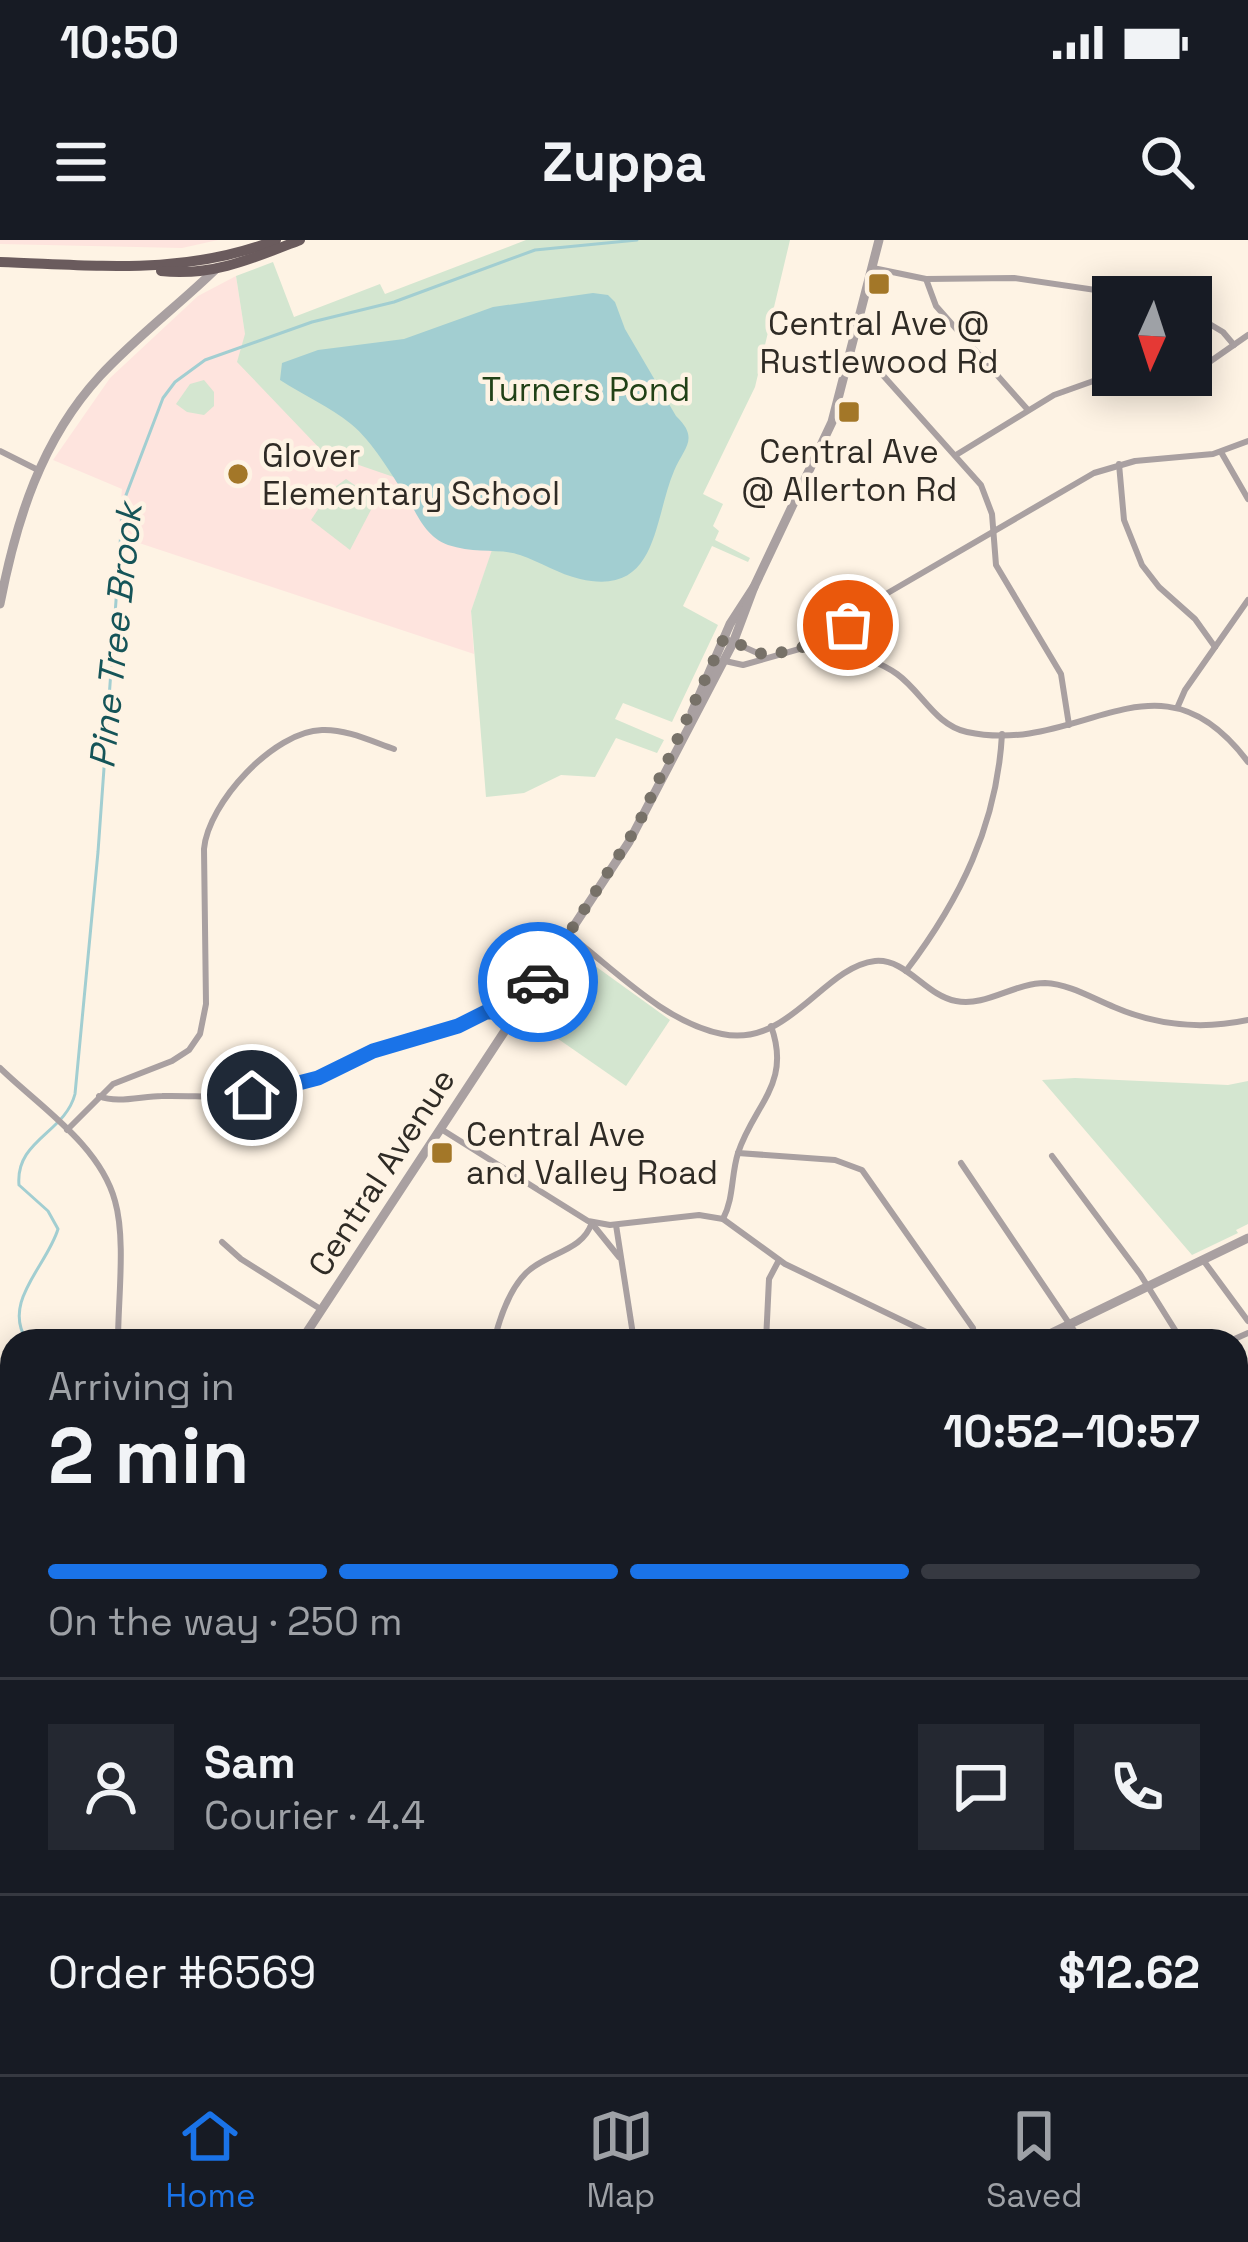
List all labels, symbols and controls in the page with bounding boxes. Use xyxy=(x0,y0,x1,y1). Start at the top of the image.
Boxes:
text: 10:50 xyxy=(60,14,179,71)
text: Zuppa xyxy=(542,128,706,197)
icon: menu xyxy=(48,129,114,195)
icon: search xyxy=(1134,129,1200,195)
marker: Central Ave @ Rustlewood Rd xyxy=(866,271,892,297)
north arrow xyxy=(1092,276,1212,396)
map controls xyxy=(1092,276,1212,396)
place label: Central Ave @ Rustlewood Rd xyxy=(759,303,999,383)
park label: Turners Pond xyxy=(482,369,690,411)
marker: Central Ave @ Allerton Rd xyxy=(836,399,862,425)
place label: Central Ave @ Allerton Rd xyxy=(741,431,957,511)
place label: Glover Elementary School xyxy=(262,435,560,515)
marker: Glover Elementary School xyxy=(225,461,251,487)
water label: Pine Tree Brook xyxy=(79,498,153,771)
pin xyxy=(797,574,899,676)
icon: bag xyxy=(815,592,881,658)
courier xyxy=(478,922,598,1042)
icon: car xyxy=(505,949,571,1015)
pin xyxy=(201,1044,303,1146)
street label: Central Avenue xyxy=(299,1061,465,1284)
icon: home xyxy=(219,1062,285,1128)
place label: Central Ave and Valley Road xyxy=(466,1114,718,1194)
marker: Central Ave and Valley Road xyxy=(429,1140,455,1166)
text: Arriving in xyxy=(48,1362,235,1411)
text: 10:52–10:57 xyxy=(943,1403,1200,1460)
text: 2 min xyxy=(48,1406,250,1506)
text: On the way · 250 m xyxy=(48,1597,402,1646)
button: person xyxy=(48,1724,174,1850)
button: chat xyxy=(918,1724,1044,1850)
button: phone xyxy=(1074,1724,1200,1850)
text: Sam xyxy=(204,1734,296,1791)
text: Courier · 4.4 xyxy=(204,1791,425,1840)
text: Order #6569 xyxy=(48,1944,316,2001)
text: $12.62 xyxy=(1058,1944,1200,2001)
tab: Home xyxy=(166,2103,255,2217)
tab: Map xyxy=(586,2103,655,2217)
tab: Saved xyxy=(986,2103,1082,2217)

